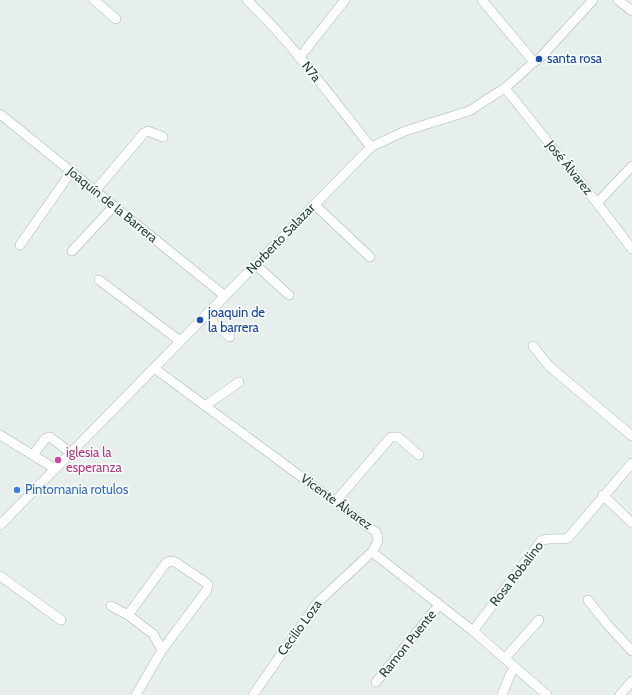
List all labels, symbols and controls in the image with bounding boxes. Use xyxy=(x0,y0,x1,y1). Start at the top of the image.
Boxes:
place label: santa rosa xyxy=(547,51,602,67)
marker: santa rosa xyxy=(534,54,544,64)
street label: N7a xyxy=(298,59,324,85)
street label: José Álvarez xyxy=(542,138,596,198)
street label: Joaquín de la Barrera xyxy=(64,164,160,246)
street label: Norberto Salazar xyxy=(243,200,319,278)
place label: joaquin de la barrera xyxy=(208,305,265,336)
marker: joaquin de la barrera xyxy=(195,315,205,325)
place label: iglesia la esperanza xyxy=(66,445,122,476)
marker: iglesia la esperanza xyxy=(53,455,63,465)
street label: Vicente Álvarez xyxy=(297,471,375,533)
place label: Pintomania rotulos xyxy=(25,482,128,498)
marker: Pintomania rotulos xyxy=(12,485,22,495)
street label: Rosa Robalino xyxy=(487,539,547,609)
street label: Cecilio Loza xyxy=(275,597,325,659)
street label: Ramon Puente xyxy=(376,607,440,681)

